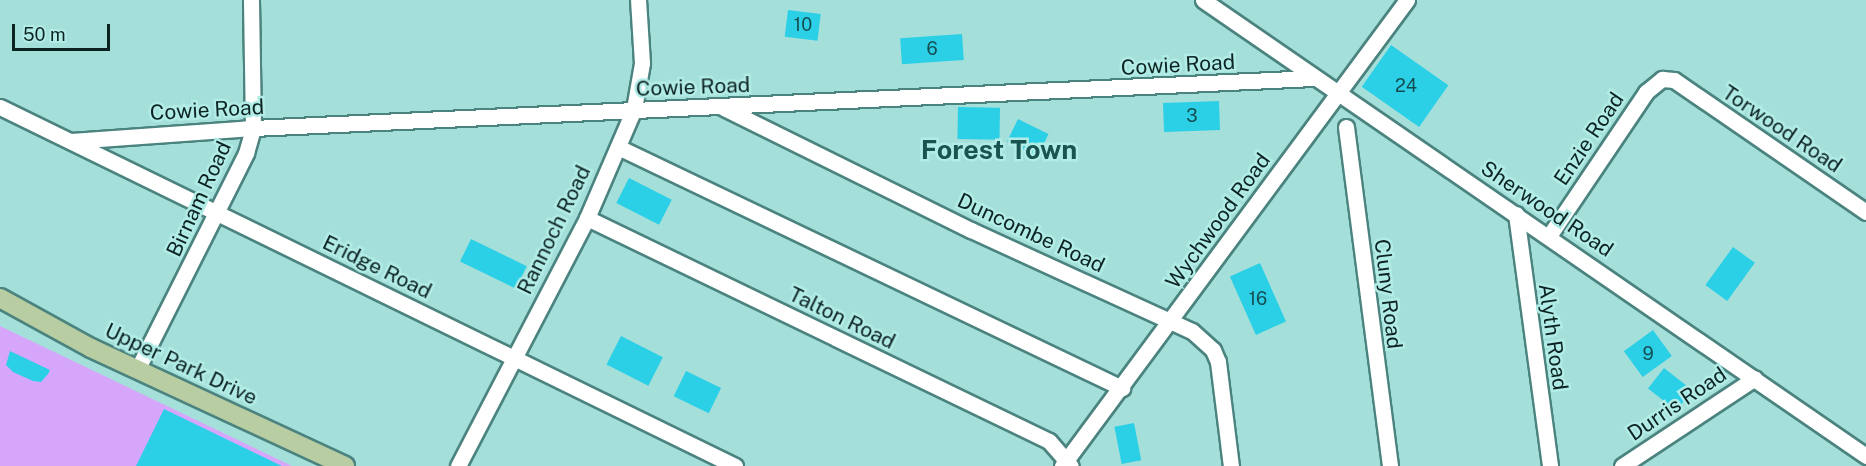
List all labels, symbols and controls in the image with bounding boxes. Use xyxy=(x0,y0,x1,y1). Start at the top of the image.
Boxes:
scale bar xyxy=(15,12,112,50)
house number: 10 xyxy=(794,14,812,36)
text: 50 m xyxy=(23,24,66,45)
house number: 6 xyxy=(926,38,938,60)
street label: Cowie Road xyxy=(1120,49,1236,81)
street label: Cowie Road xyxy=(635,72,751,102)
house number: 24 xyxy=(1395,75,1417,97)
street label: Torwood Road xyxy=(1717,80,1847,178)
street label: Enzie Road xyxy=(1549,88,1629,190)
street label: Cowie Road xyxy=(149,94,265,126)
house number: 3 xyxy=(1186,105,1198,127)
district label: Forest Town xyxy=(921,134,1077,166)
street label: Birnam Road xyxy=(161,137,237,261)
street label: Wychwood Road xyxy=(1160,148,1276,294)
street label: Sherwood Road xyxy=(1476,156,1618,262)
street label: Rannoch Road xyxy=(512,162,596,298)
street label: Duncombe Road xyxy=(953,188,1109,278)
street label: Eridge Road xyxy=(318,230,436,304)
street label: Cluny Road xyxy=(1369,238,1407,350)
street label: Talton Road xyxy=(785,281,899,355)
street label: Alyth Road xyxy=(1533,282,1573,392)
house number: 16 xyxy=(1249,288,1267,310)
street label: Upper Park Drive xyxy=(101,318,261,410)
house number: 9 xyxy=(1642,343,1654,365)
street label: Durris Road xyxy=(1623,362,1731,446)

